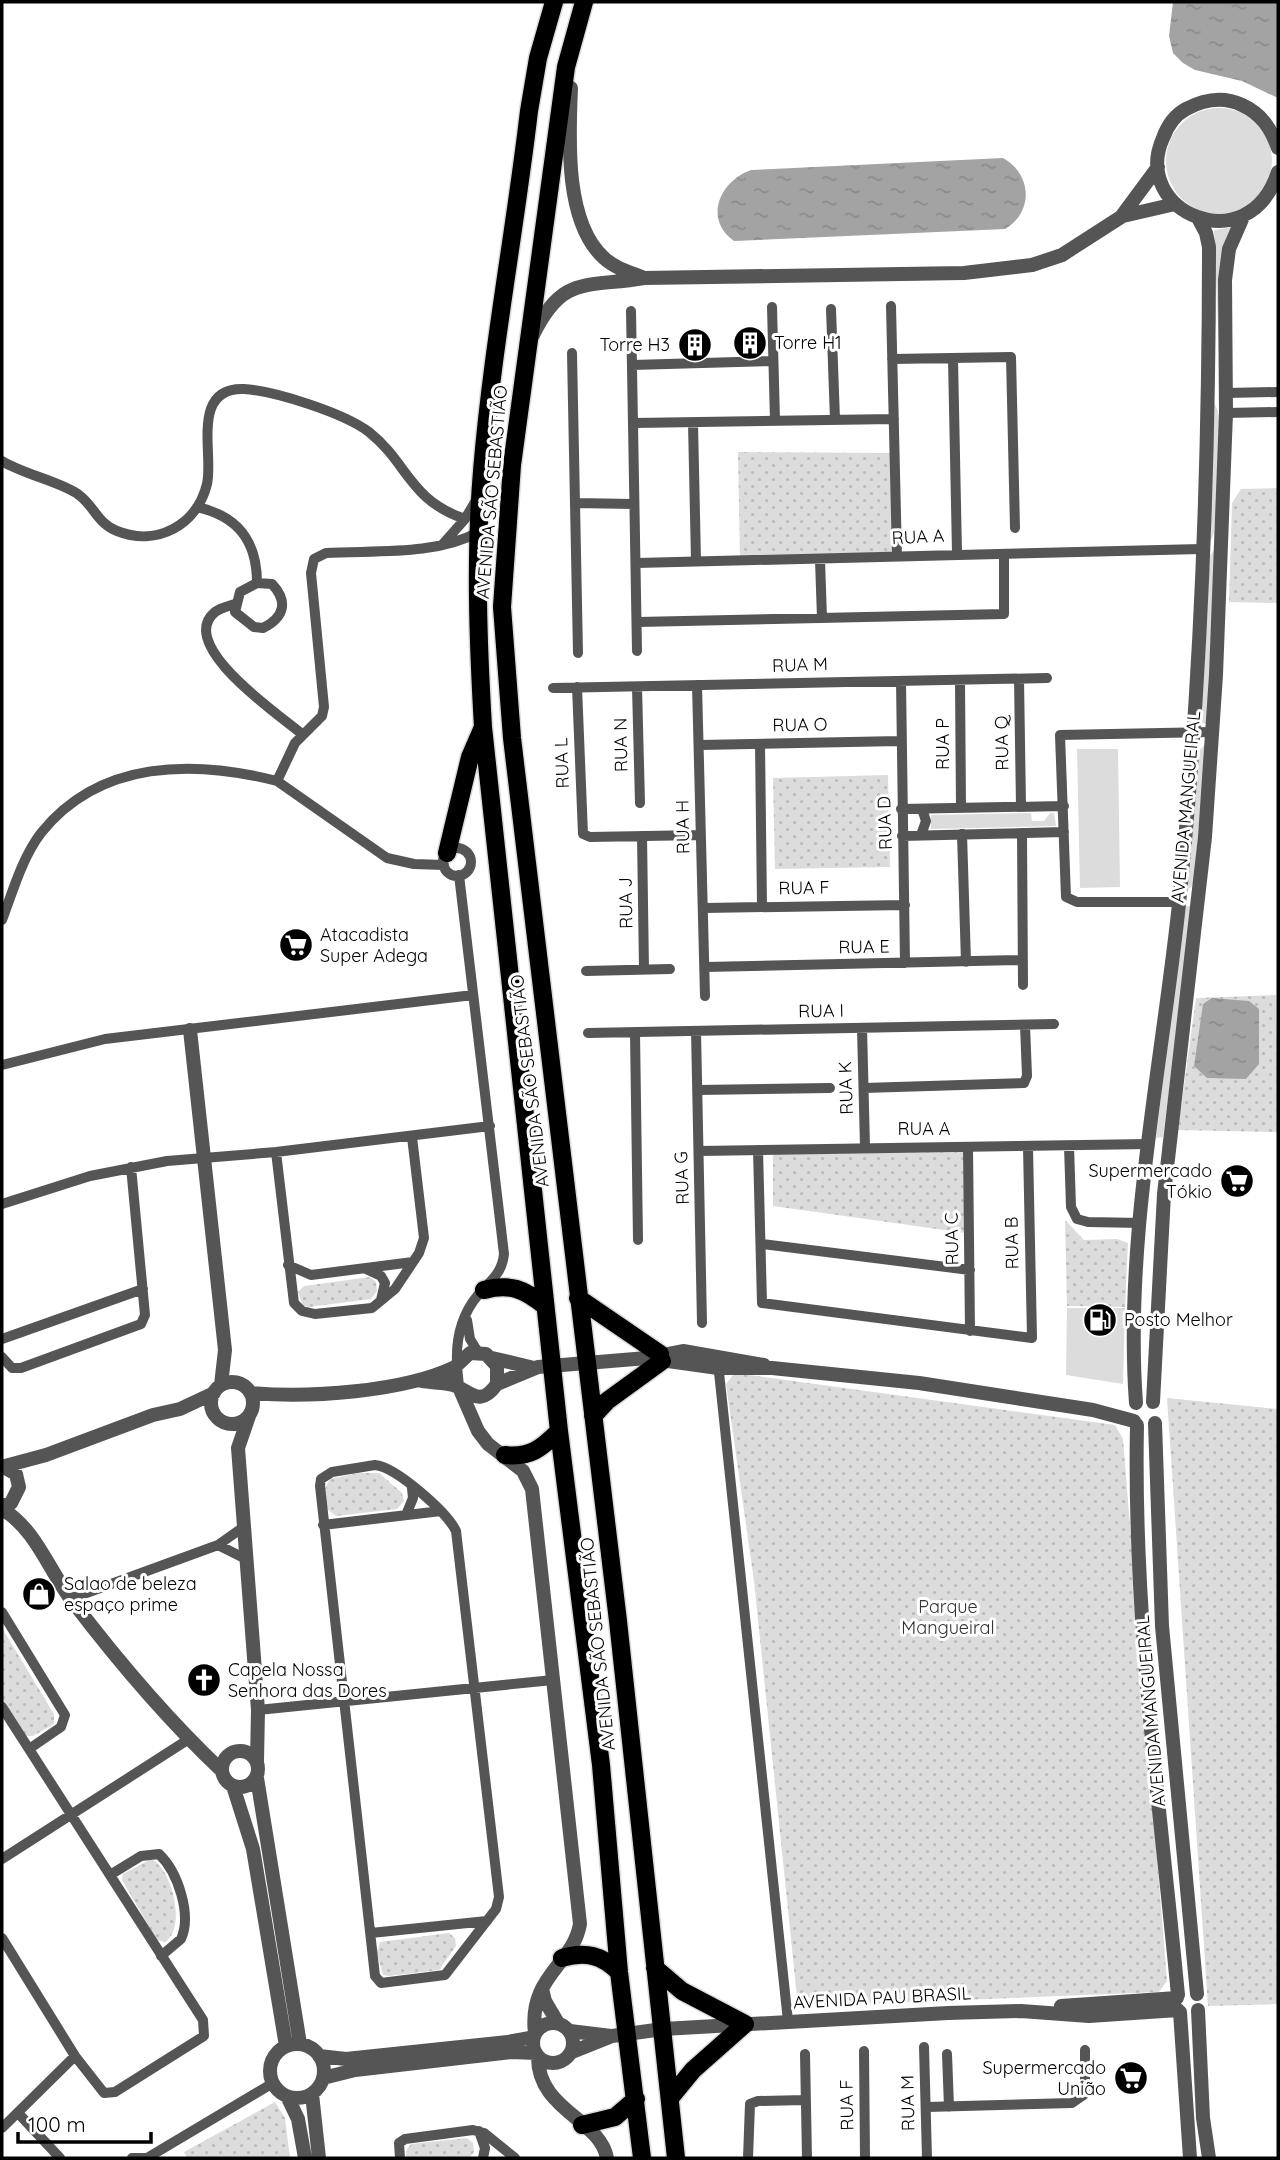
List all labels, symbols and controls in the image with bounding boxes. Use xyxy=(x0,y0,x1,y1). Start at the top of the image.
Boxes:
building icon: Torre H1 xyxy=(731,324,769,362)
building icon: Torre H3 xyxy=(676,326,714,364)
place label: Torre H1 xyxy=(774,331,842,354)
place label: Torre H3 xyxy=(599,333,670,356)
street label: AVENIDA SÃO SEBASTIÃO xyxy=(471,384,512,600)
street label: RUA A xyxy=(891,524,945,549)
street label: RUA M xyxy=(772,652,828,677)
street label: AVENIDA MANGUEIRAL xyxy=(1166,710,1205,904)
street label: RUA O xyxy=(772,713,828,736)
street label: RUA Q xyxy=(990,714,1013,771)
street label: RUA N xyxy=(609,718,632,772)
street label: RUA P xyxy=(931,718,954,770)
street label: RUA L xyxy=(549,737,574,789)
street label: RUA D xyxy=(872,796,897,850)
street label: RUA H xyxy=(671,800,694,854)
street label: RUA F xyxy=(778,876,830,899)
street label: RUA J xyxy=(614,877,637,929)
place label: Atacadista Super Adega xyxy=(320,923,428,967)
supermarket icon: Atacadista Super Adega xyxy=(277,926,315,964)
street label: RUA E xyxy=(838,935,890,958)
street label: AVENIDA SÃO SEBASTIÃO xyxy=(505,973,554,1189)
street label: RUA I xyxy=(798,999,844,1022)
street label: RUA K xyxy=(833,1061,858,1115)
street label: RUA A xyxy=(898,1117,951,1140)
street label: RUA G xyxy=(669,1151,694,1205)
place label: Supermercado Tókio xyxy=(1089,1159,1212,1203)
supermarket icon: Supermercado Tókio xyxy=(1218,1162,1256,1200)
street label: RUA C xyxy=(940,1212,963,1266)
street label: RUA B xyxy=(1000,1216,1023,1270)
fuel station icon: Posto Melhor xyxy=(1081,1301,1119,1339)
place label: Posto Melhor xyxy=(1124,1308,1233,1331)
street label: AVENIDA SÃO SEBASTIÃO xyxy=(575,1536,620,1752)
place label: Salao de beleza espaço prime xyxy=(64,1572,197,1616)
shop icon: Salao de beleza espaço prime xyxy=(20,1575,58,1613)
park label: Parque Mangueiral xyxy=(901,1595,995,1639)
street label: AVENIDA MANGUEIRAL xyxy=(1131,1614,1170,1808)
place label: Capela Nossa Senhora das Dores xyxy=(228,1658,387,1702)
church icon: Capela Nossa Senhora das Dores xyxy=(185,1661,223,1699)
street label: AVENIDA PAU BRASIL xyxy=(792,1981,972,2014)
place label: Supermercado União xyxy=(983,2056,1106,2100)
supermarket icon: Supermercado União xyxy=(1112,2059,1150,2097)
street label: RUA M xyxy=(896,2075,919,2131)
street label: RUA F xyxy=(835,2079,858,2131)
scale bar xyxy=(18,2100,150,2144)
text: 100 m xyxy=(28,2111,86,2137)

